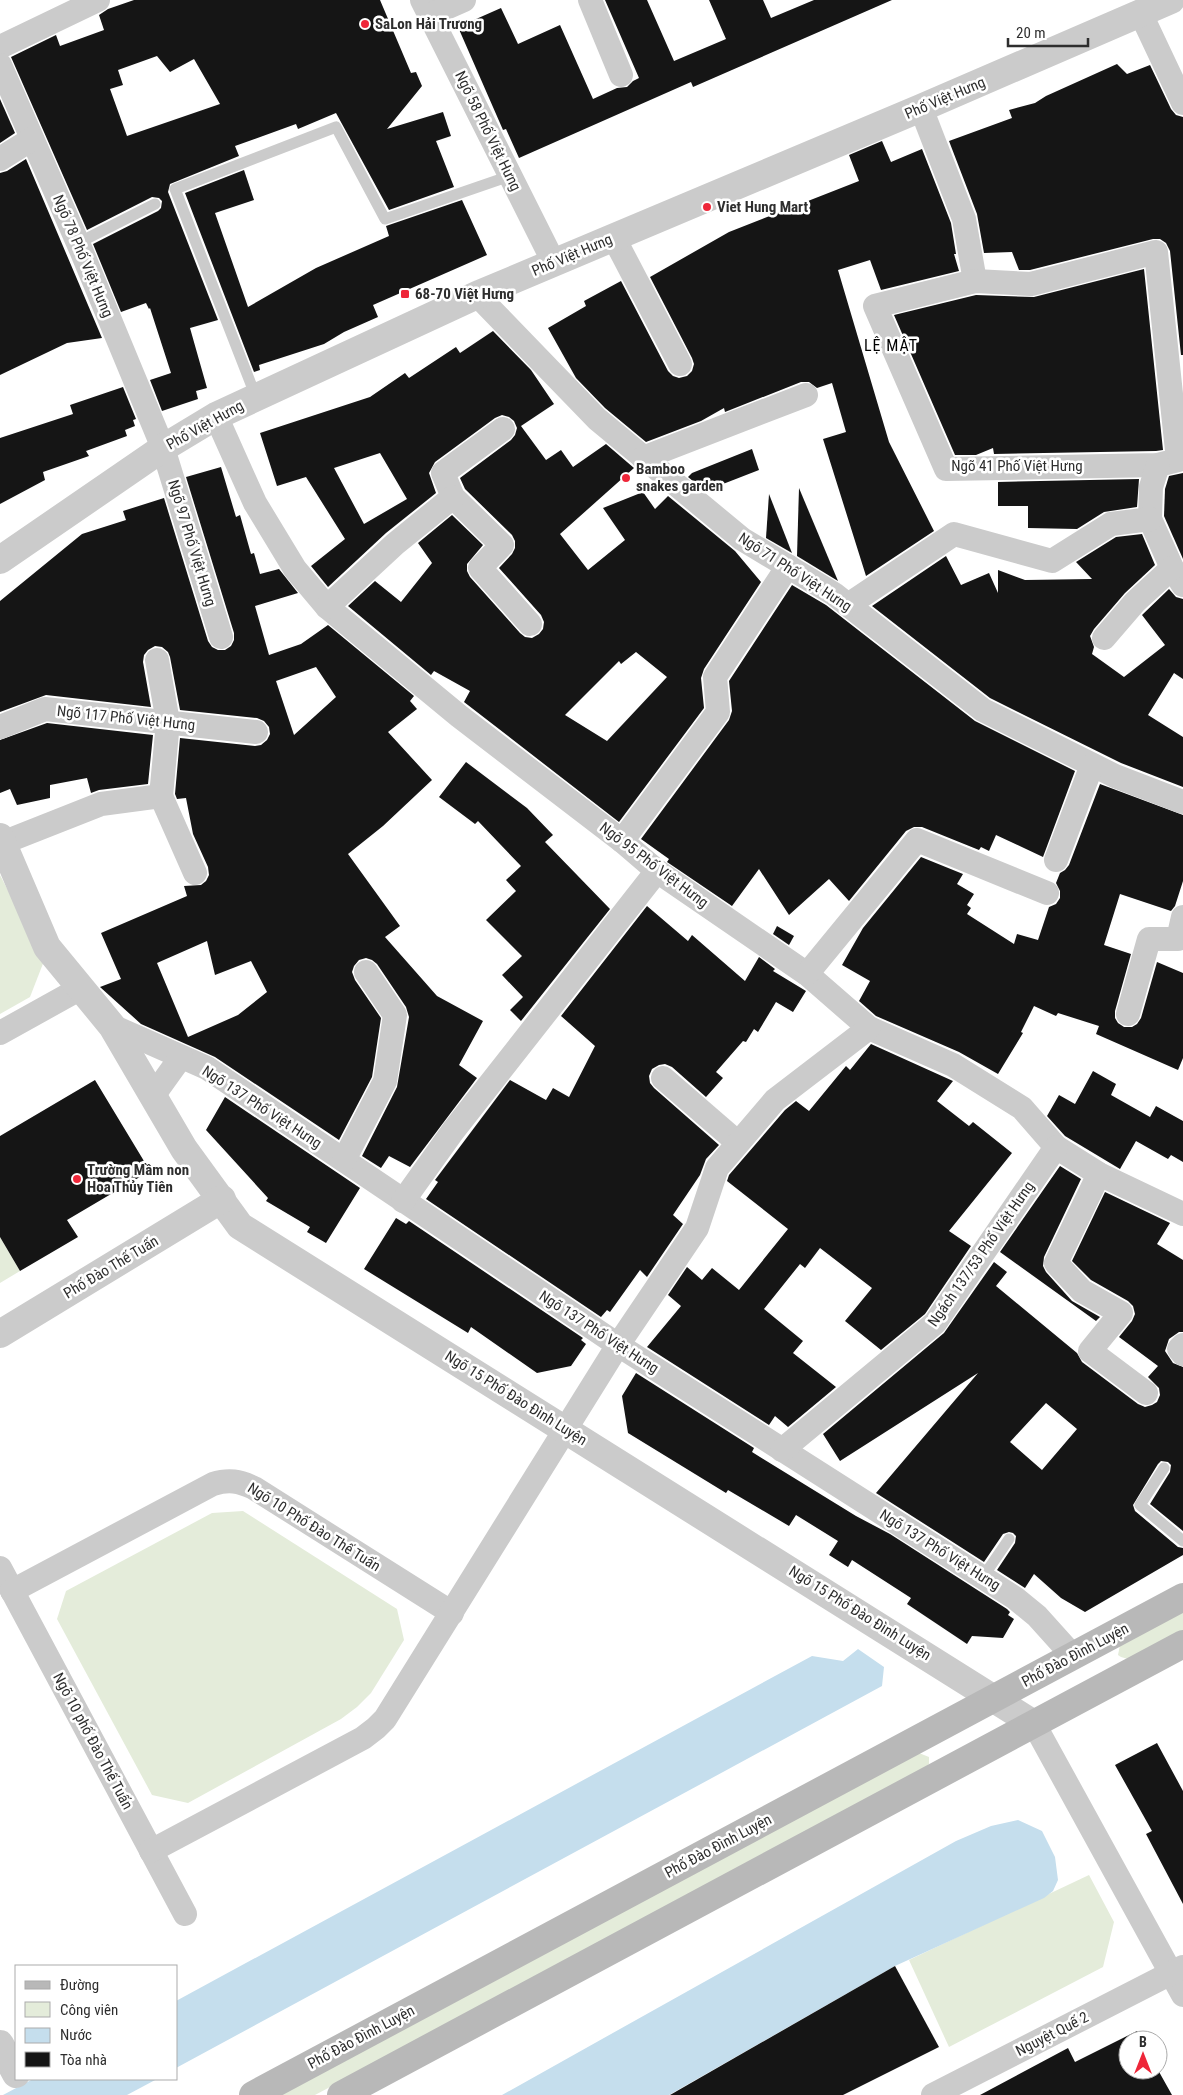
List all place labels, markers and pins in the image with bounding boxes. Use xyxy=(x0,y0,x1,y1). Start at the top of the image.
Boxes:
place label: SaLon Hải Trương xyxy=(375,15,482,33)
marker: SaLon Hải Trương xyxy=(359,18,371,30)
place label: Viet Hung Mart xyxy=(717,198,808,216)
marker: Viet Hung Mart xyxy=(701,201,713,213)
place label: 68-70 Việt Hưng xyxy=(415,285,514,303)
marker: 68-70 Việt Hưng xyxy=(399,288,411,300)
place label: Bamboo snakes garden xyxy=(636,460,723,495)
marker: Bamboo snakes garden xyxy=(620,472,632,484)
place label: Trường Mầm non Hoa Thủy Tiên xyxy=(87,1161,189,1196)
marker: Trường Mầm non Hoa Thủy Tiên xyxy=(71,1173,83,1185)

